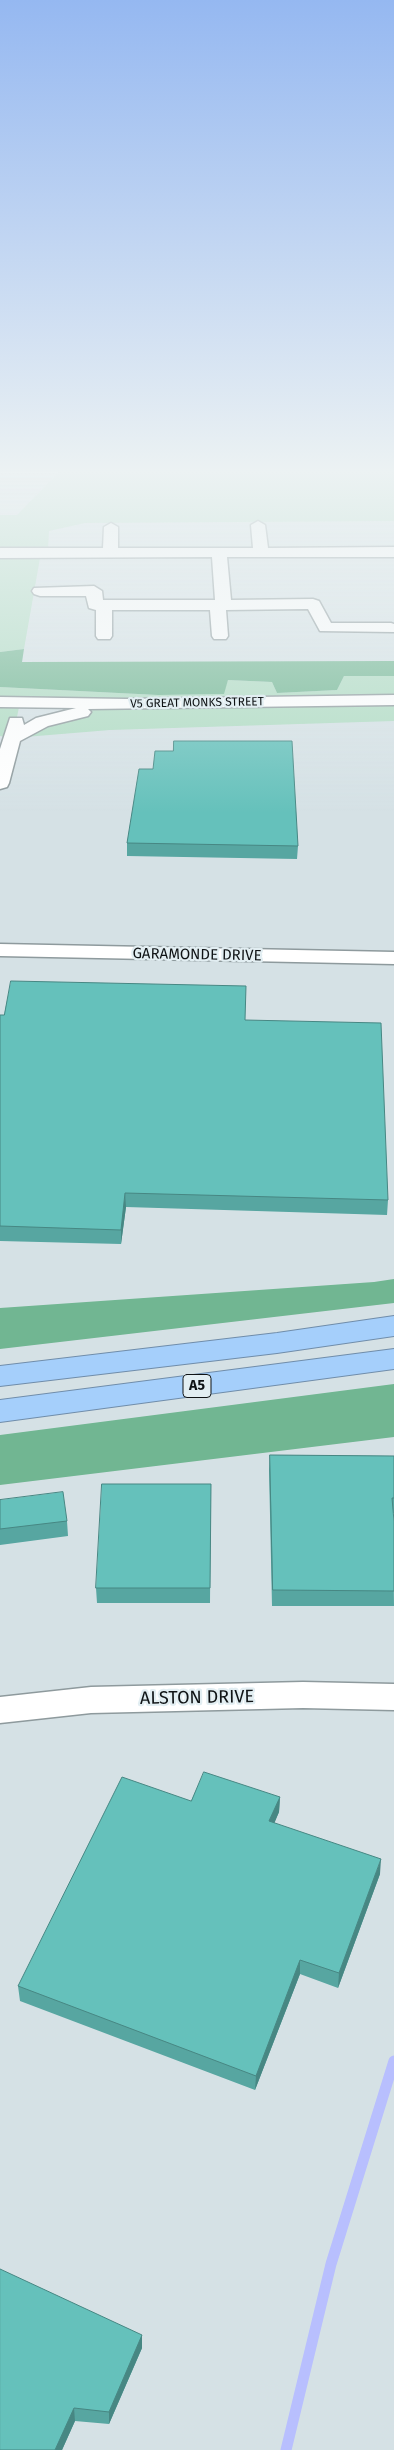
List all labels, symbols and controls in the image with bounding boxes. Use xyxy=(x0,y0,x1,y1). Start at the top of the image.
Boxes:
street label: V5 GREAT MONKS STREET xyxy=(130,695,264,711)
street label: GARAMONDE DRIVE xyxy=(132,945,262,965)
road number: A5 xyxy=(183,1374,211,1398)
street label: ALSTON DRIVE xyxy=(140,1686,254,1710)

